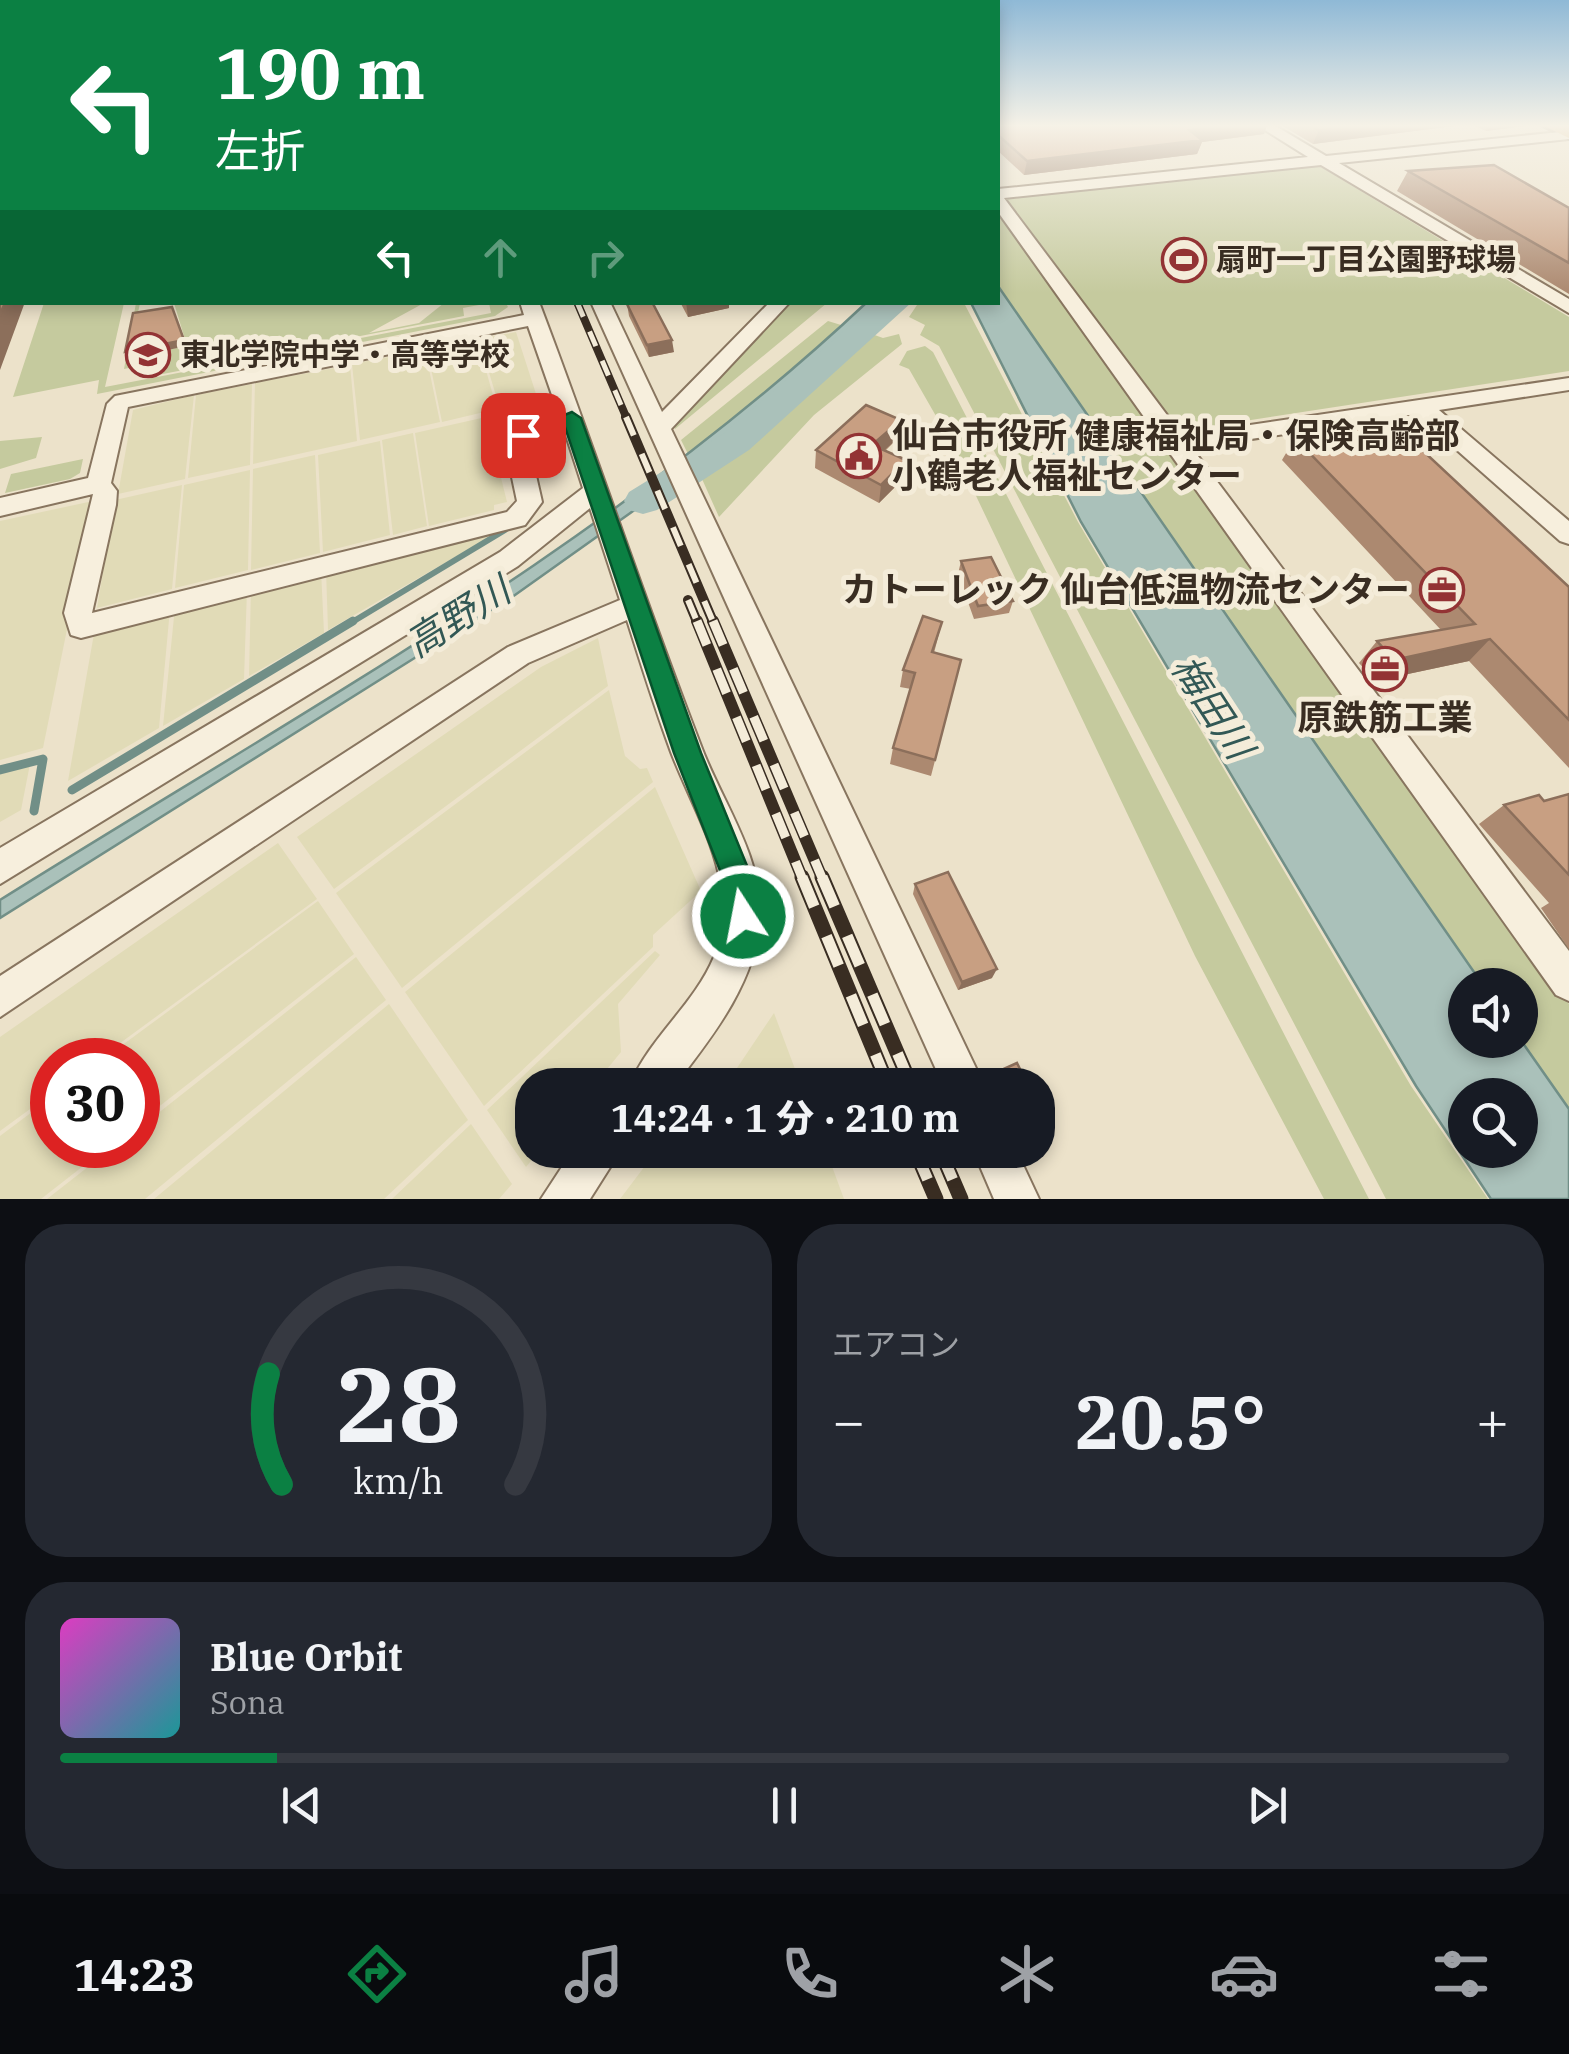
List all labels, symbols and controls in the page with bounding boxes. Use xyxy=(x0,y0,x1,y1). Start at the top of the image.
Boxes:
text: 190 m xyxy=(215,27,425,118)
icon: left xyxy=(50,40,180,170)
text: 左折 xyxy=(215,121,305,179)
icon: left xyxy=(368,230,423,285)
icon: ahead xyxy=(473,230,528,285)
icon: right xyxy=(578,230,633,285)
sports icon: 扇町一丁目公園野球場 xyxy=(1161,237,1207,283)
place label: 扇町一丁目公園野球場 xyxy=(1216,239,1516,278)
school or university icon: 東北学院中学・高等学校 xyxy=(125,332,171,378)
place label: 東北学院中学・高等学校 xyxy=(180,334,510,373)
pin xyxy=(481,393,566,478)
icon: arrive xyxy=(496,408,551,463)
place label: 仙台市役所 健康福祉局・保険高齢部 小鶴老人福祉センター xyxy=(892,412,1460,498)
public building icon: 仙台市役所 健康福祉局・保険高齢部 小鶴老人福祉センター xyxy=(836,433,882,479)
water label: 高野川 xyxy=(396,563,522,667)
place label: カトーレック 仙台低温物流センター xyxy=(842,566,1410,612)
office icon: カトーレック 仙台低温物流センター xyxy=(1419,567,1465,613)
water label: 梅田川 xyxy=(1162,645,1267,771)
office icon: 原鉄筋工業 xyxy=(1362,646,1408,692)
place label: 原鉄筋工業 xyxy=(1297,694,1473,740)
position arrow xyxy=(691,864,795,968)
map controls xyxy=(1448,968,1538,1168)
button: sound xyxy=(1448,968,1538,1058)
speed limit sign: 30 xyxy=(30,1038,160,1168)
button: search xyxy=(1448,1078,1538,1168)
text: 14:24 · 1 分 · 210 m xyxy=(611,1093,959,1142)
text: エアコン xyxy=(832,1323,960,1365)
text: 28 xyxy=(336,1335,461,1471)
text: 20.5° xyxy=(1075,1372,1266,1470)
text: − xyxy=(832,1385,865,1456)
text: + xyxy=(1476,1385,1509,1456)
text: km/h xyxy=(353,1457,444,1504)
text: Blue Orbit xyxy=(210,1632,402,1681)
text: Sona xyxy=(210,1681,285,1723)
icon: previous xyxy=(274,1778,329,1833)
icon: pause xyxy=(757,1778,812,1833)
icon: next xyxy=(1240,1778,1295,1833)
icon: directions xyxy=(342,1939,412,2009)
icon: music xyxy=(559,1939,629,2009)
icon: phone xyxy=(775,1939,845,2009)
icon: climate xyxy=(992,1939,1062,2009)
icon: car xyxy=(1209,1939,1279,2009)
icon: filters xyxy=(1426,1939,1496,2009)
text: 14:23 xyxy=(73,1945,195,2003)

